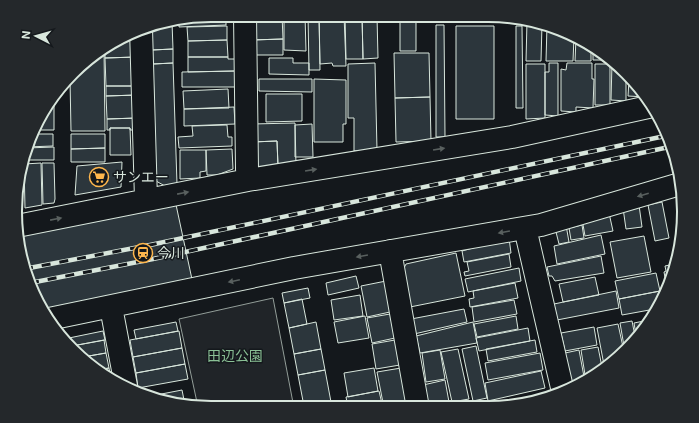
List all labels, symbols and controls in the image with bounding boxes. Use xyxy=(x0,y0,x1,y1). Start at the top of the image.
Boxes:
north arrow xyxy=(16,16,56,56)
text: N xyxy=(19,30,33,40)
one-way arrow xyxy=(433,146,445,152)
supermarket icon: サンエー xyxy=(88,166,110,188)
one-way arrow xyxy=(305,167,317,173)
place label: サンエー xyxy=(113,168,169,185)
one-way arrow xyxy=(177,190,189,196)
one-way arrow xyxy=(637,192,649,198)
one-way arrow xyxy=(50,215,62,221)
one-way arrow xyxy=(498,229,510,235)
station icon: 今川 xyxy=(132,242,154,264)
place label: 今川 xyxy=(157,244,185,261)
one-way arrow xyxy=(356,253,368,259)
one-way arrow xyxy=(228,278,240,284)
park label: 田辺公園 xyxy=(207,347,263,364)

